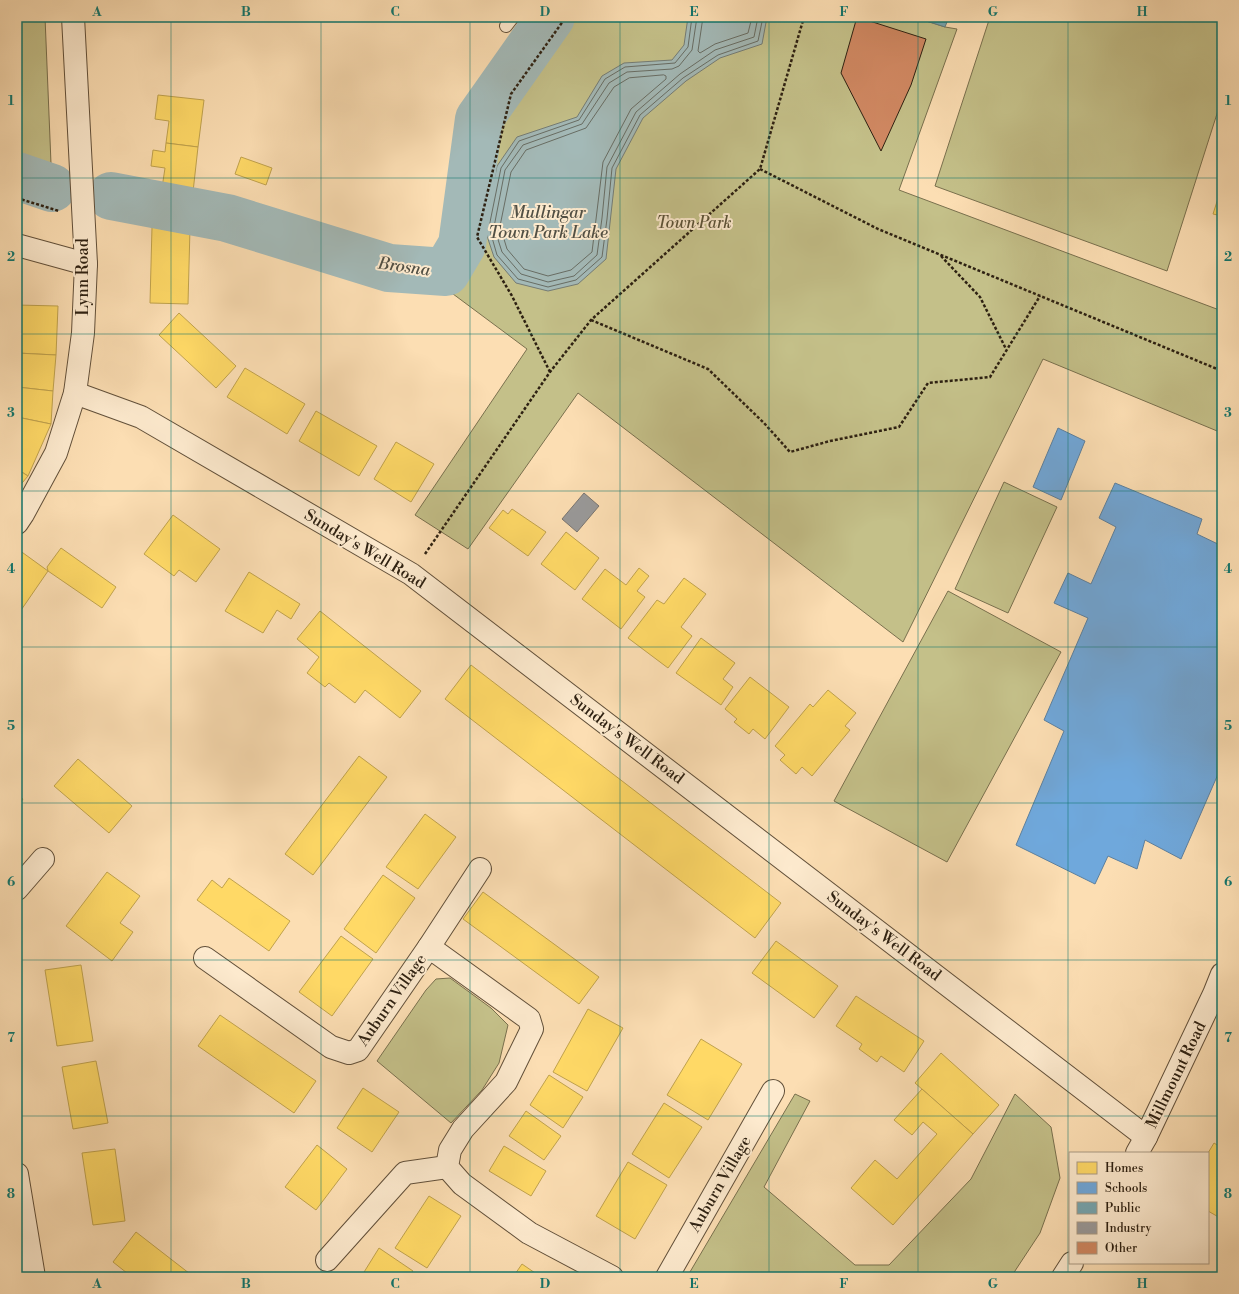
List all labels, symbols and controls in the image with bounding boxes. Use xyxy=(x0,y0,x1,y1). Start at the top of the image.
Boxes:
text: A xyxy=(91,4,102,20)
text: B xyxy=(241,4,251,20)
text: C xyxy=(390,4,400,20)
text: D xyxy=(540,4,550,20)
text: E xyxy=(689,4,699,20)
text: F xyxy=(839,4,849,20)
text: G xyxy=(988,4,999,20)
text: H xyxy=(1137,4,1148,20)
text: 1 xyxy=(8,93,15,109)
text: 1 xyxy=(1225,93,1232,109)
water label: Mullingar Town Park Lake xyxy=(488,202,608,244)
park label: Town Park xyxy=(656,213,732,233)
street label: Lynn Road xyxy=(73,238,93,316)
text: 2 xyxy=(7,249,15,265)
text: 2 xyxy=(1224,249,1232,265)
water label: Brosna xyxy=(376,252,432,282)
text: 3 xyxy=(7,405,15,421)
text: 3 xyxy=(1224,405,1232,421)
street label: Sunday's Well Road xyxy=(301,505,429,593)
text: 4 xyxy=(7,561,16,577)
text: 4 xyxy=(1224,561,1233,577)
street label: Sunday's Well Road xyxy=(566,689,688,789)
text: 5 xyxy=(7,718,15,734)
text: 5 xyxy=(1224,718,1232,734)
text: 6 xyxy=(7,874,15,890)
text: 6 xyxy=(1224,874,1232,890)
street label: Sunday's Well Road xyxy=(823,886,945,986)
street label: Auburn Village xyxy=(352,950,431,1051)
street label: Millmount Road xyxy=(1141,1018,1211,1132)
text: 7 xyxy=(7,1030,15,1046)
text: 7 xyxy=(1224,1030,1232,1046)
street label: Auburn Village xyxy=(684,1132,756,1237)
legend xyxy=(1069,1152,1209,1264)
text: Homes xyxy=(1105,1161,1143,1176)
text: Schools xyxy=(1105,1181,1147,1196)
text: 8 xyxy=(7,1186,15,1202)
text: 8 xyxy=(1224,1186,1232,1202)
text: Public xyxy=(1105,1201,1141,1216)
text: Industry xyxy=(1105,1221,1152,1236)
text: Other xyxy=(1105,1241,1137,1256)
text: A xyxy=(91,1276,102,1292)
text: B xyxy=(241,1276,251,1292)
text: C xyxy=(390,1276,400,1292)
text: D xyxy=(540,1276,550,1292)
text: E xyxy=(689,1276,699,1292)
text: F xyxy=(839,1276,849,1292)
text: G xyxy=(988,1276,999,1292)
text: H xyxy=(1137,1276,1148,1292)

